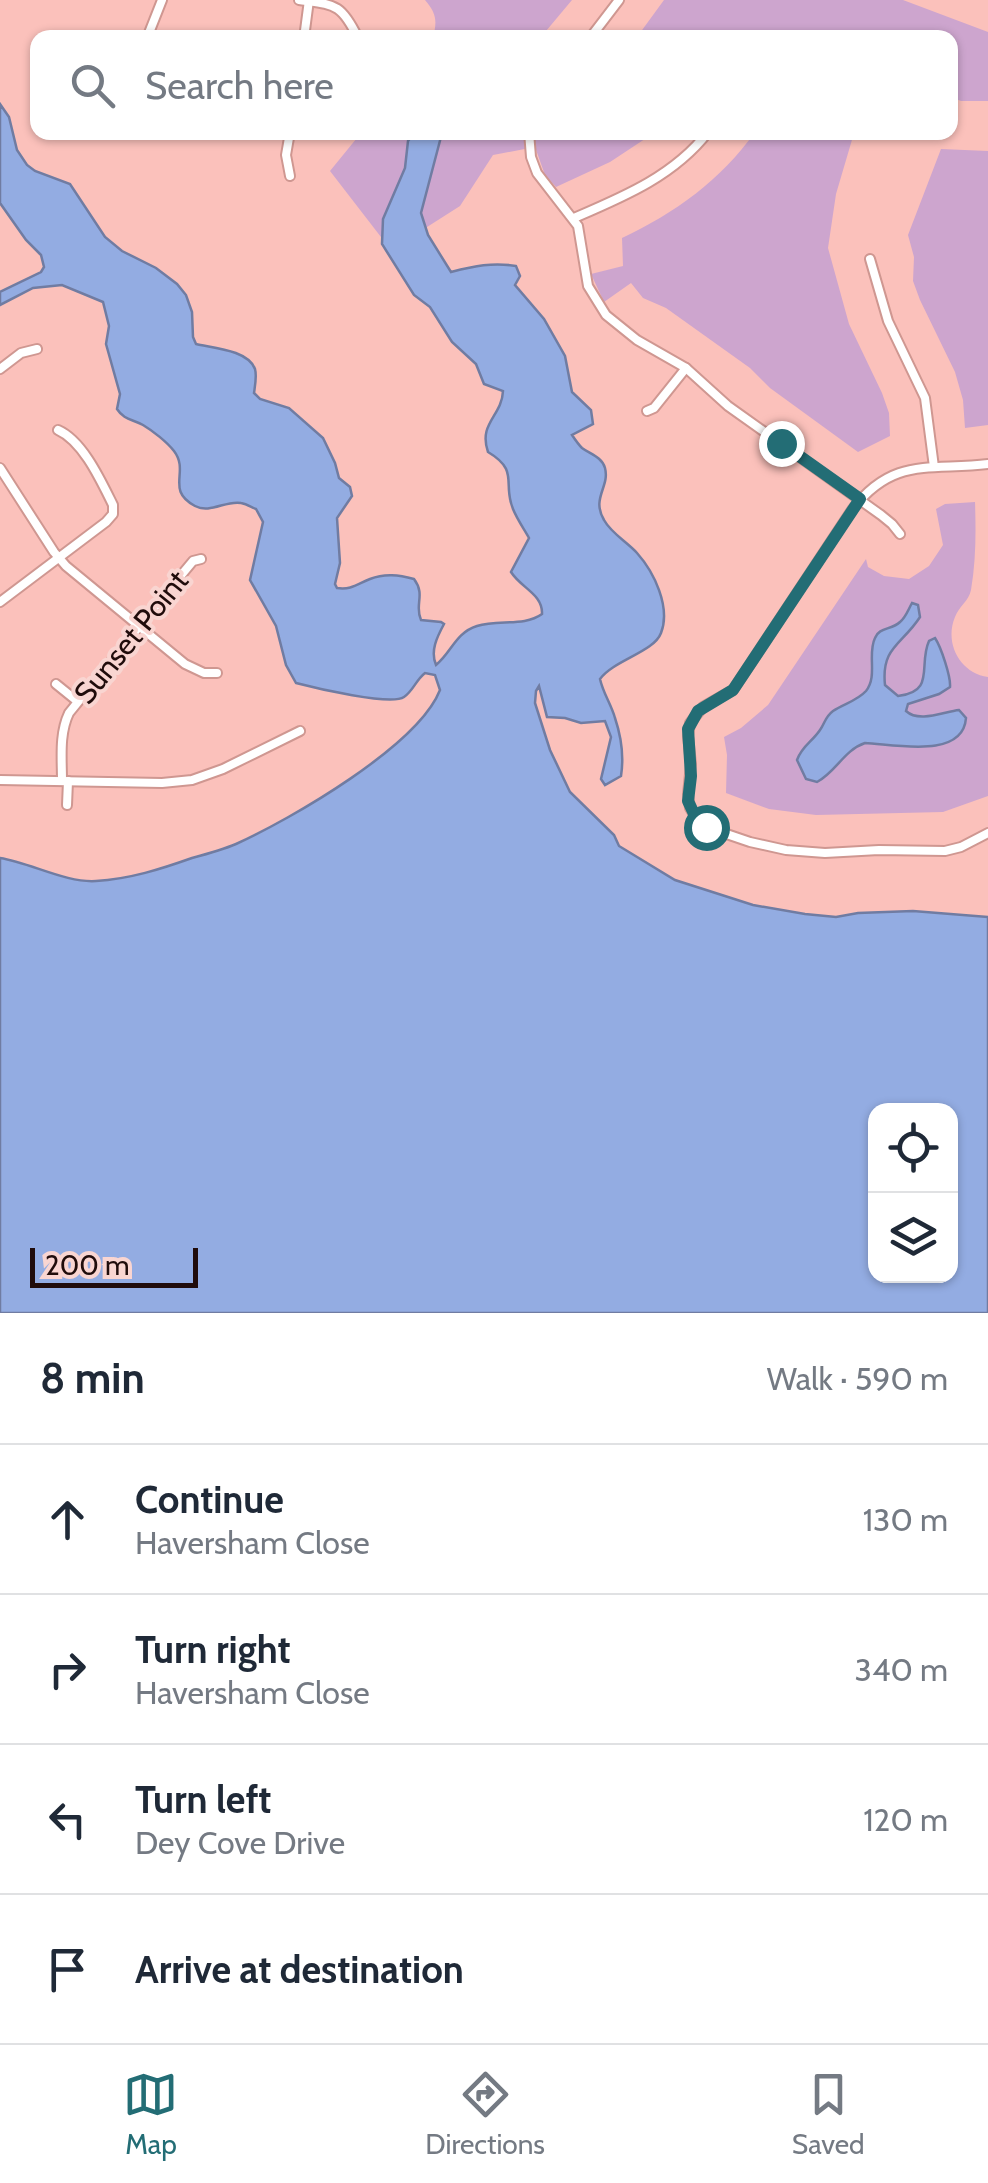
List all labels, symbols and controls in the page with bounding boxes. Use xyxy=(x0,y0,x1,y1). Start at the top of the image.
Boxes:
search box xyxy=(30,30,958,140)
icon: search xyxy=(65,58,120,113)
text: Search here xyxy=(145,62,334,109)
route end xyxy=(759,421,805,467)
street label: Sunset Point xyxy=(66,563,196,711)
route start xyxy=(684,805,730,851)
map controls xyxy=(868,1103,958,1283)
button: locate xyxy=(868,1103,958,1193)
button: layers xyxy=(868,1193,958,1283)
scale bar xyxy=(30,1243,198,1288)
text: 200 m xyxy=(45,1248,130,1282)
text: 8 min xyxy=(40,1352,145,1404)
text: Walk · 590 m xyxy=(767,1359,948,1398)
text: Continue xyxy=(135,1476,284,1523)
icon: ahead xyxy=(40,1492,95,1547)
text: 130 m xyxy=(863,1500,948,1539)
text: Haversham Close xyxy=(135,1523,370,1562)
text: Turn right xyxy=(135,1626,291,1673)
icon: right xyxy=(40,1642,95,1697)
text: 340 m xyxy=(855,1650,948,1689)
text: Haversham Close xyxy=(135,1673,370,1712)
text: Turn left xyxy=(135,1776,271,1823)
icon: left xyxy=(40,1792,95,1847)
text: 120 m xyxy=(863,1800,948,1839)
text: Dey Cove Drive xyxy=(135,1823,345,1862)
icon: arrive xyxy=(40,1942,95,1997)
text: Arrive at destination xyxy=(135,1946,464,1993)
tab: Map xyxy=(123,2067,178,2161)
tab: Directions xyxy=(425,2067,545,2161)
tab: Saved xyxy=(792,2067,865,2161)

